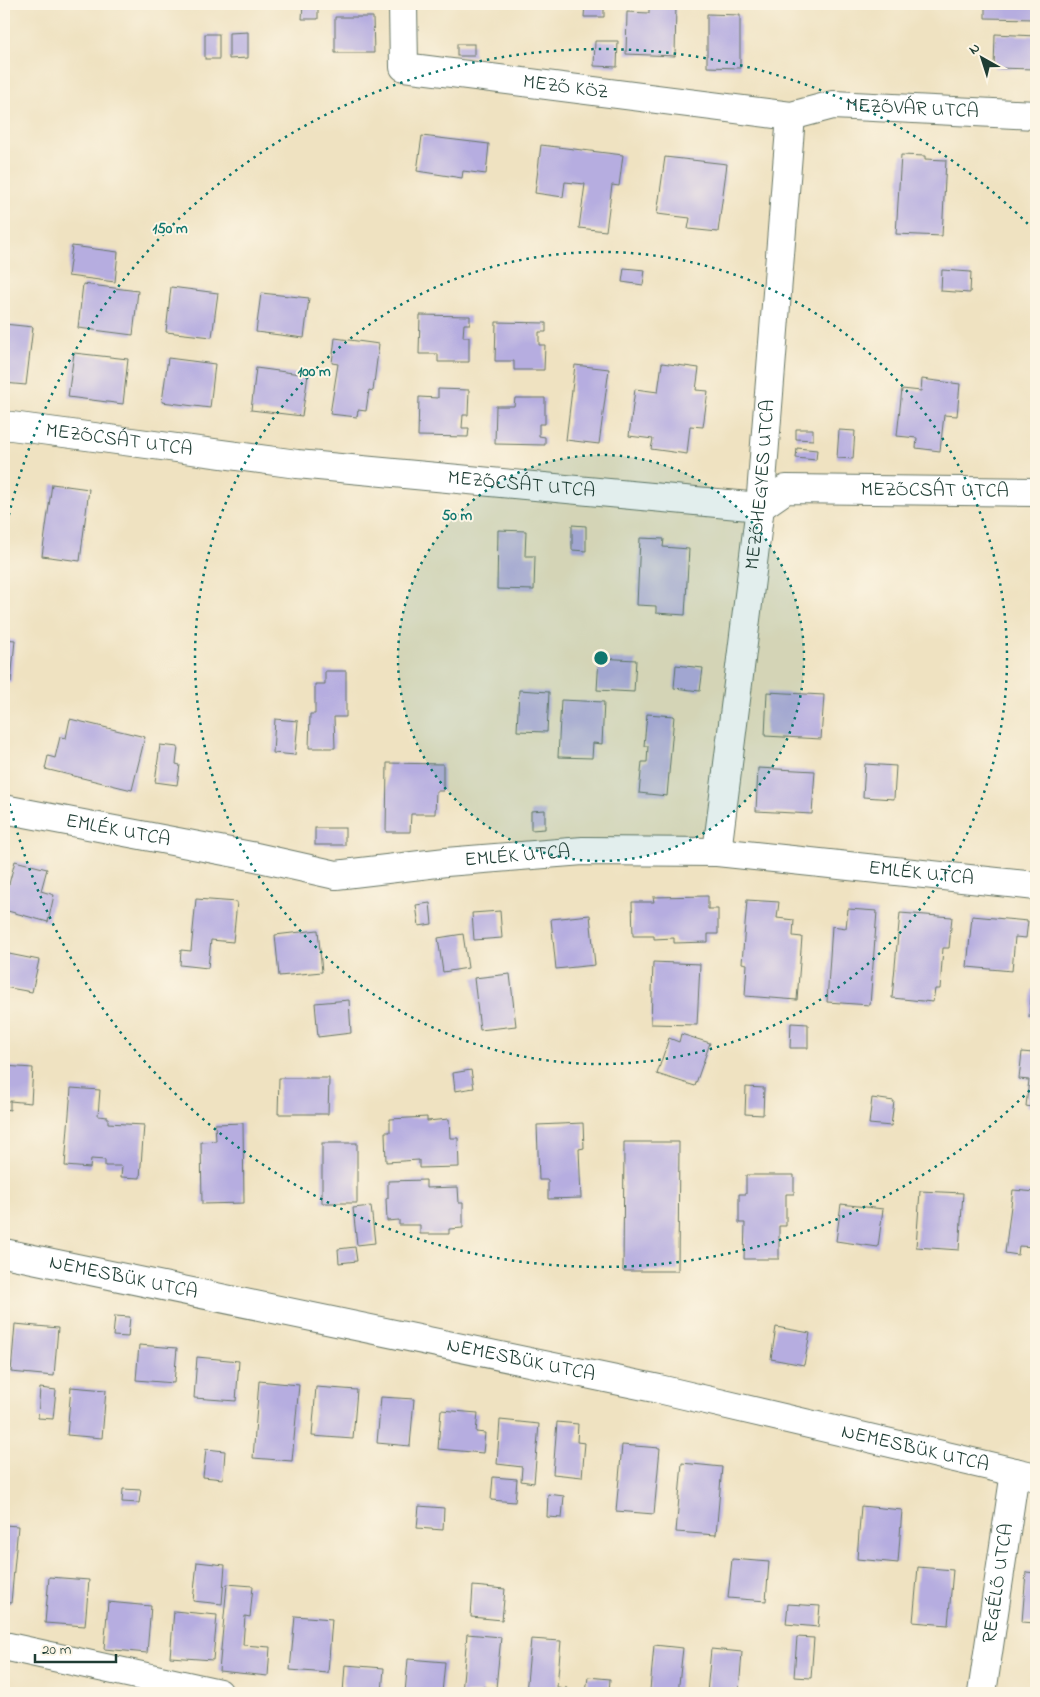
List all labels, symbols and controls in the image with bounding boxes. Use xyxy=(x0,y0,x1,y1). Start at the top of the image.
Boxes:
north arrow xyxy=(958,32,1008,82)
text: N xyxy=(964,38,985,60)
street label: MEZŐ KÖZ xyxy=(521,68,610,107)
street label: MEZŐVÁR UTCA xyxy=(845,91,980,127)
text: 150 m xyxy=(152,218,188,240)
text: 100 m xyxy=(297,361,331,383)
street label: MEZŐHEGYES UTCA xyxy=(738,398,783,571)
street label: MEZŐCSÁT UTCA xyxy=(44,416,194,464)
street label: MEZŐCSÁT UTCA xyxy=(446,464,596,506)
street label: MEZŐCSÁT UTCA xyxy=(861,475,1009,506)
text: 50 m xyxy=(442,505,473,527)
centre of rings xyxy=(592,649,610,667)
street label: EMLÉK UTCA xyxy=(63,807,173,855)
street label: EMLÉK UTCA xyxy=(464,838,571,875)
street label: EMLÉK UTCA xyxy=(867,854,975,894)
street label: NEMESBÜK UTCA xyxy=(47,1248,200,1307)
street label: NEMESBÜK UTCA xyxy=(444,1331,598,1390)
street label: NEMESBÜK UTCA xyxy=(838,1418,992,1480)
street label: REGÉLŐ UTCA xyxy=(975,1521,1022,1645)
scale bar xyxy=(35,1632,116,1664)
text: 20 m xyxy=(42,1639,72,1661)

